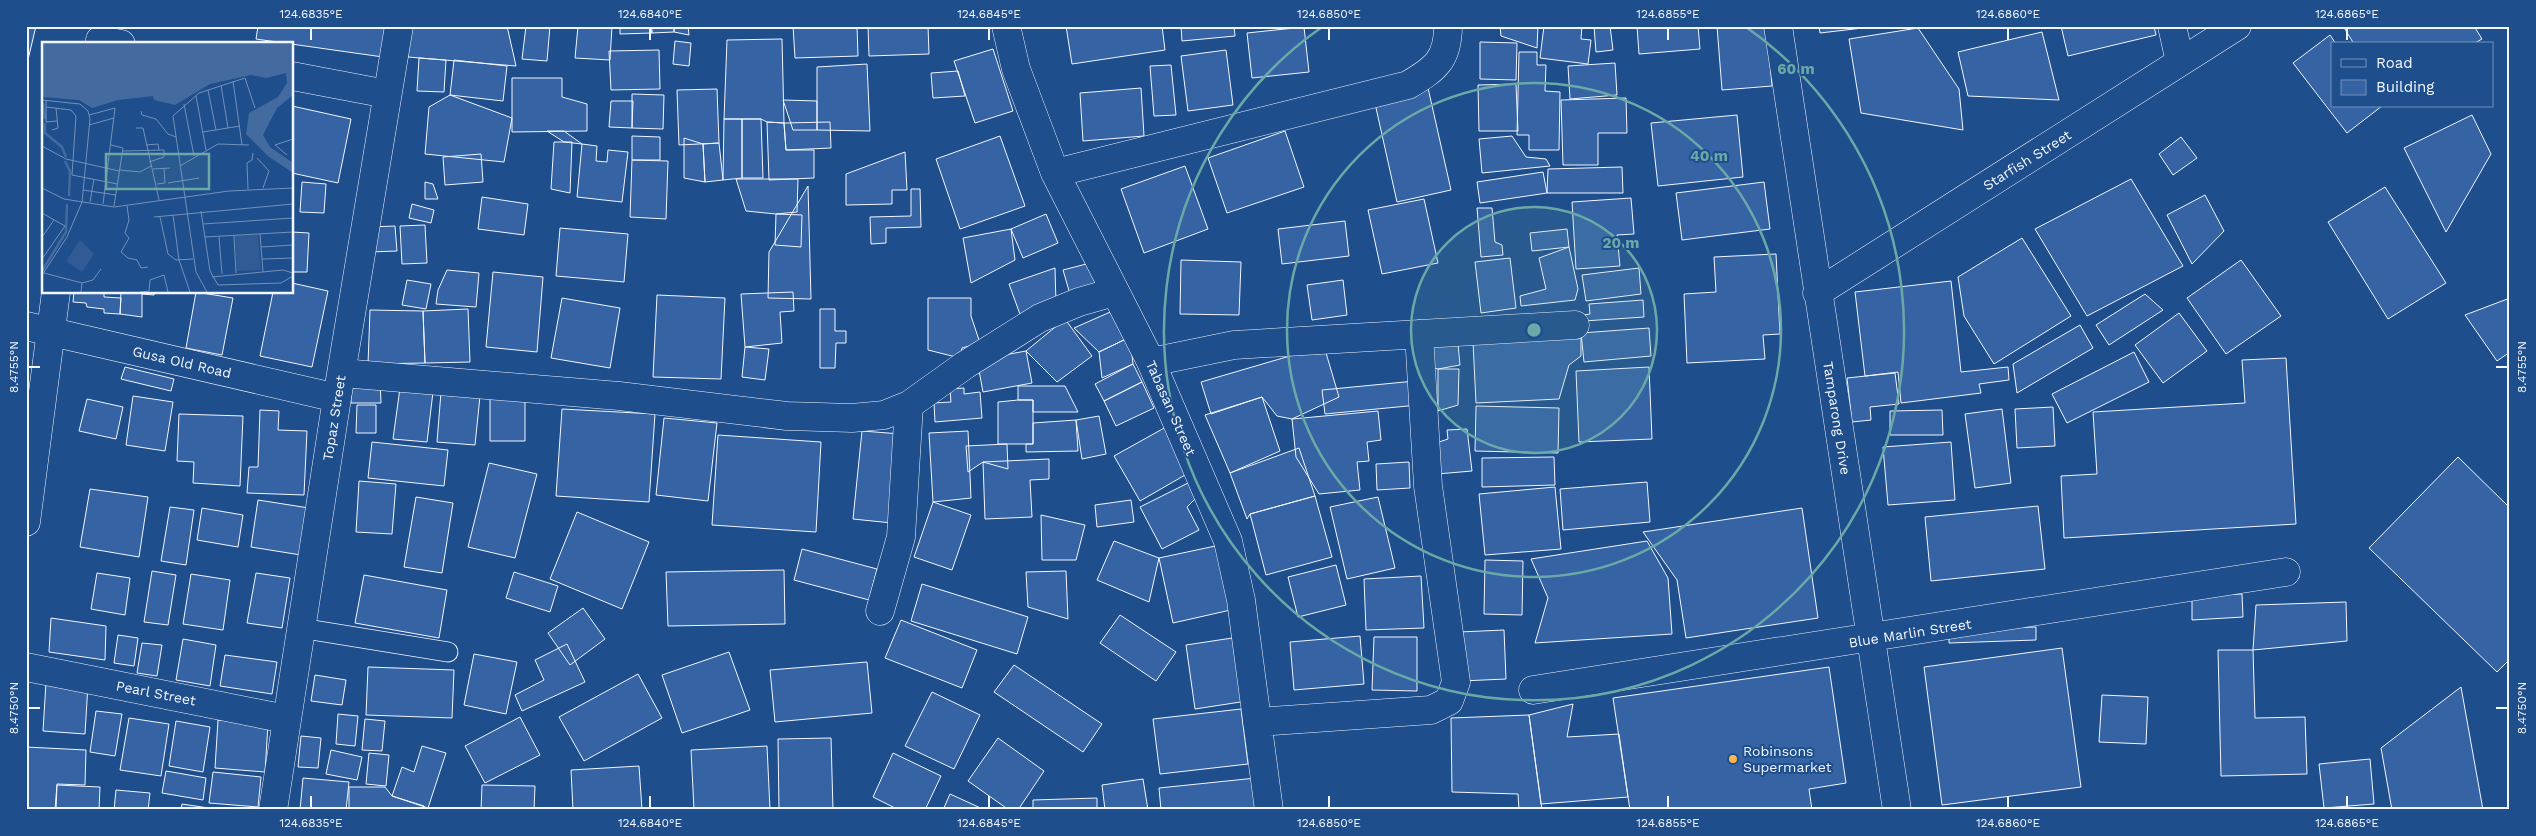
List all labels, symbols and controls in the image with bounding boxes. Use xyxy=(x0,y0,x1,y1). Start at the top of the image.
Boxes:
text: 124.6835°E xyxy=(279,7,343,21)
text: 124.6840°E xyxy=(618,7,682,21)
text: 124.6845°E xyxy=(957,7,1021,21)
text: 124.6850°E xyxy=(1297,7,1361,21)
text: 124.6855°E xyxy=(1636,7,1700,21)
text: 124.6860°E xyxy=(1976,7,2040,21)
text: 124.6865°E xyxy=(2315,7,2379,21)
inset map xyxy=(42,42,294,294)
legend xyxy=(2331,42,2494,108)
text: Road xyxy=(2376,54,2413,72)
text: 60 m xyxy=(1777,60,1815,78)
text: Building xyxy=(2376,78,2434,96)
street label: Starfish Street xyxy=(1980,126,2074,193)
text: 40 m xyxy=(1690,147,1728,165)
text: 20 m xyxy=(1602,234,1640,252)
centre of rings xyxy=(1525,321,1543,339)
text: 8.4755°N xyxy=(7,341,21,393)
text: 8.4755°N xyxy=(2515,341,2529,393)
street label: Gusa Old Road xyxy=(131,343,233,381)
street label: Tabasan Street xyxy=(1143,358,1199,458)
street label: Tamparong Drive xyxy=(1820,360,1854,476)
street label: Topaz Street xyxy=(319,374,349,462)
street label: Blue Marlin Street xyxy=(1848,615,1973,651)
street label: Pearl Street xyxy=(115,677,197,709)
text: 8.4750°N xyxy=(7,682,21,734)
text: 8.4750°N xyxy=(2515,682,2529,734)
place label: Robinsons Supermarket xyxy=(1743,743,1832,775)
marker: Robinsons Supermarket xyxy=(1727,753,1739,765)
text: 124.6835°E xyxy=(279,816,343,830)
text: 124.6840°E xyxy=(618,816,682,830)
text: 124.6845°E xyxy=(957,816,1021,830)
text: 124.6850°E xyxy=(1297,816,1361,830)
text: 124.6855°E xyxy=(1636,816,1700,830)
text: 124.6860°E xyxy=(1976,816,2040,830)
text: 124.6865°E xyxy=(2315,816,2379,830)

